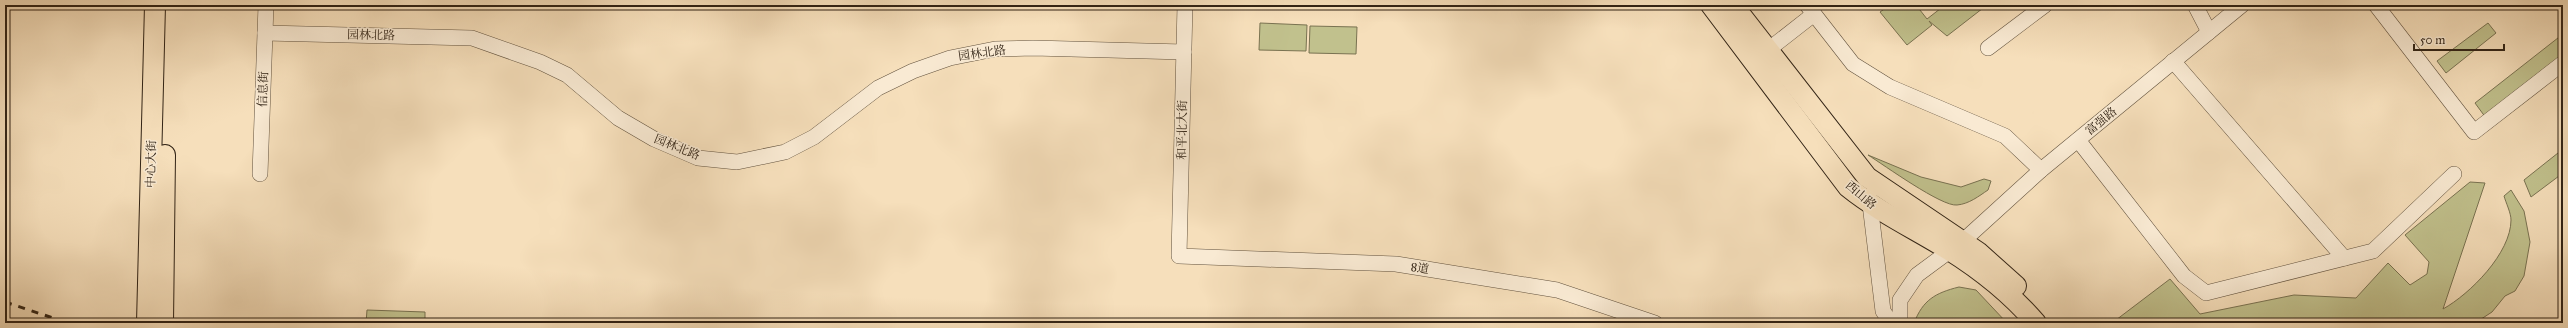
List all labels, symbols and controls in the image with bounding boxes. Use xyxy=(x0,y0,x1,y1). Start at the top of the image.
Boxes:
scale bar xyxy=(2414,26,2504,52)
street label: 园林北路 xyxy=(347,28,395,42)
text: 50 m xyxy=(2420,33,2445,47)
street label: 园林北路 xyxy=(957,43,1007,63)
street label: 信息街 xyxy=(255,70,271,107)
street label: 和平北大街 xyxy=(1174,99,1190,160)
street label: 富强路 xyxy=(2083,104,2119,138)
street label: 园林北路 xyxy=(652,132,702,162)
street label: 中心大街 xyxy=(144,139,158,188)
street label: 西山路 xyxy=(1843,178,1879,212)
street label: 8道 xyxy=(1410,260,1430,276)

